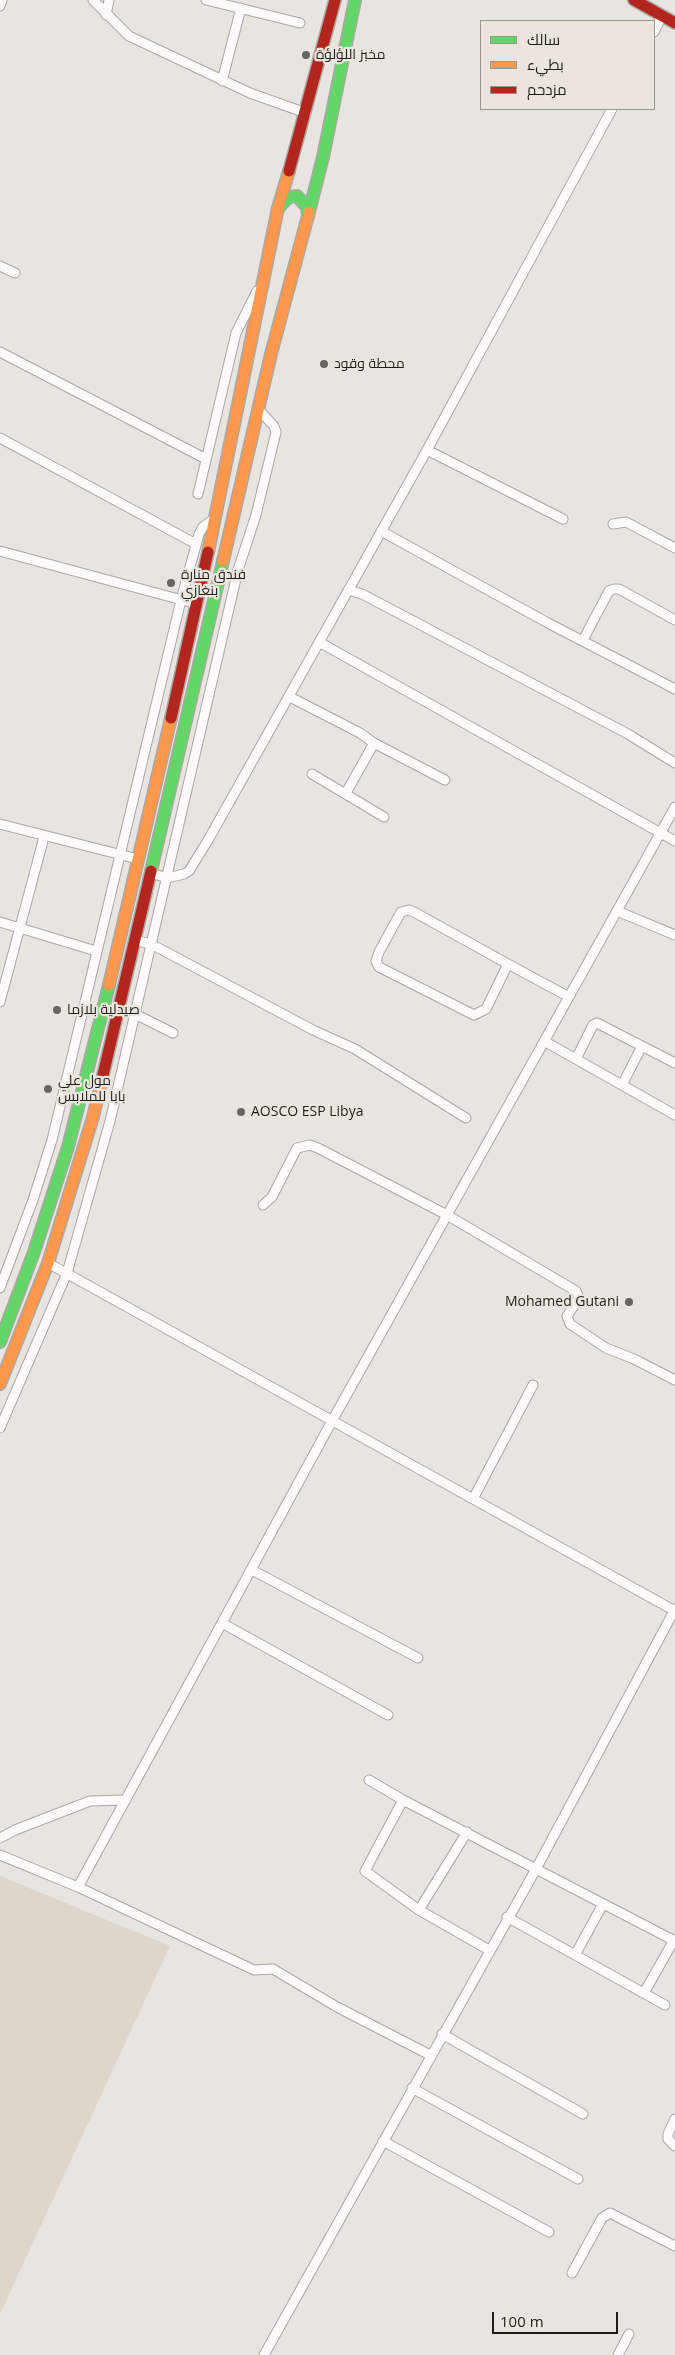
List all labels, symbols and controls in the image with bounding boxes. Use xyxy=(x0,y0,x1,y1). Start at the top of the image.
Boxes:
legend xyxy=(480,20,655,110)
text: سالك xyxy=(527,29,560,49)
place label: مخبز اللؤلؤة xyxy=(316,47,386,63)
marker: مخبز اللؤلؤة xyxy=(300,49,312,61)
text: بطيء xyxy=(527,54,564,74)
text: مزدحم xyxy=(527,79,567,99)
place label: محطة وقود xyxy=(334,356,405,372)
marker: محطة وقود xyxy=(318,358,330,370)
place label: فندق منارة بنغازي xyxy=(181,567,246,600)
marker: فندق منارة بنغازي xyxy=(165,577,177,589)
place label: صيدلية بلازما xyxy=(67,1002,140,1018)
marker: صيدلية بلازما xyxy=(51,1004,63,1016)
place label: مول علي بابا للملابس xyxy=(58,1073,126,1106)
marker: مول علي بابا للملابس xyxy=(42,1083,54,1095)
place label: AOSCO ESP Libya xyxy=(251,1104,363,1120)
marker: AOSCO ESP Libya xyxy=(235,1106,247,1118)
place label: Mohamed Gutani xyxy=(505,1294,619,1310)
marker: Mohamed Gutani xyxy=(623,1296,635,1308)
scale bar xyxy=(495,2302,621,2334)
text: 100 m xyxy=(500,2311,544,2331)

